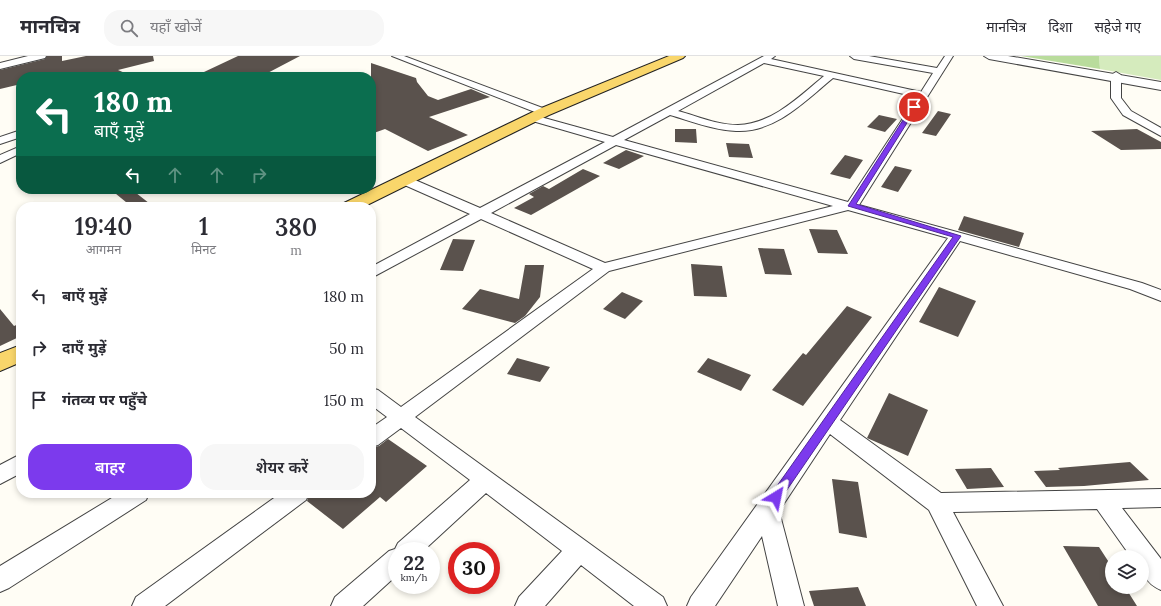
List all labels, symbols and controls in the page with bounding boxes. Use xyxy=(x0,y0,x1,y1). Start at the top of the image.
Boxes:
search box xyxy=(104,10,384,46)
text: मानचित्र xyxy=(20,14,80,38)
icon: search xyxy=(118,17,140,39)
text: यहाँ खोजें xyxy=(150,17,202,36)
text: मानचित्र xyxy=(986,18,1026,36)
text: दिशा xyxy=(1048,18,1072,36)
text: सहेजे गए xyxy=(1094,18,1141,36)
text: 180 m xyxy=(94,84,172,120)
icon: left xyxy=(28,88,80,140)
pin xyxy=(897,90,931,124)
icon: arrive xyxy=(903,96,925,118)
text: बाएँ मुड़ें xyxy=(94,119,144,142)
icon: left xyxy=(122,164,144,186)
icon: ahead xyxy=(164,164,186,186)
icon: ahead xyxy=(206,164,228,186)
icon: right xyxy=(248,164,270,186)
text: 19:40 xyxy=(75,211,132,242)
text: 1 xyxy=(199,211,208,242)
text: 380 xyxy=(275,212,317,243)
text: आगमन xyxy=(86,241,121,258)
text: मिनट xyxy=(191,241,216,258)
text: m xyxy=(290,242,302,259)
icon: left xyxy=(28,285,50,307)
text: बाएँ मुड़ें xyxy=(62,286,107,305)
text: 180 m xyxy=(323,287,364,306)
icon: right xyxy=(28,337,50,359)
text: दाएँ मुड़ें xyxy=(62,338,106,357)
text: 50 m xyxy=(329,339,364,358)
icon: arrive xyxy=(28,389,50,411)
text: गंतव्य पर पहुँचे xyxy=(62,390,147,409)
text: 150 m xyxy=(324,391,364,410)
button: बाहर xyxy=(28,444,192,490)
button: शेयर करें xyxy=(200,444,364,490)
position arrow xyxy=(755,476,797,518)
speed limit sign: 30 xyxy=(448,542,500,594)
text: 22 xyxy=(403,550,425,575)
map controls xyxy=(1105,550,1149,594)
button: layers xyxy=(1105,550,1149,594)
text: km/h xyxy=(400,571,428,584)

